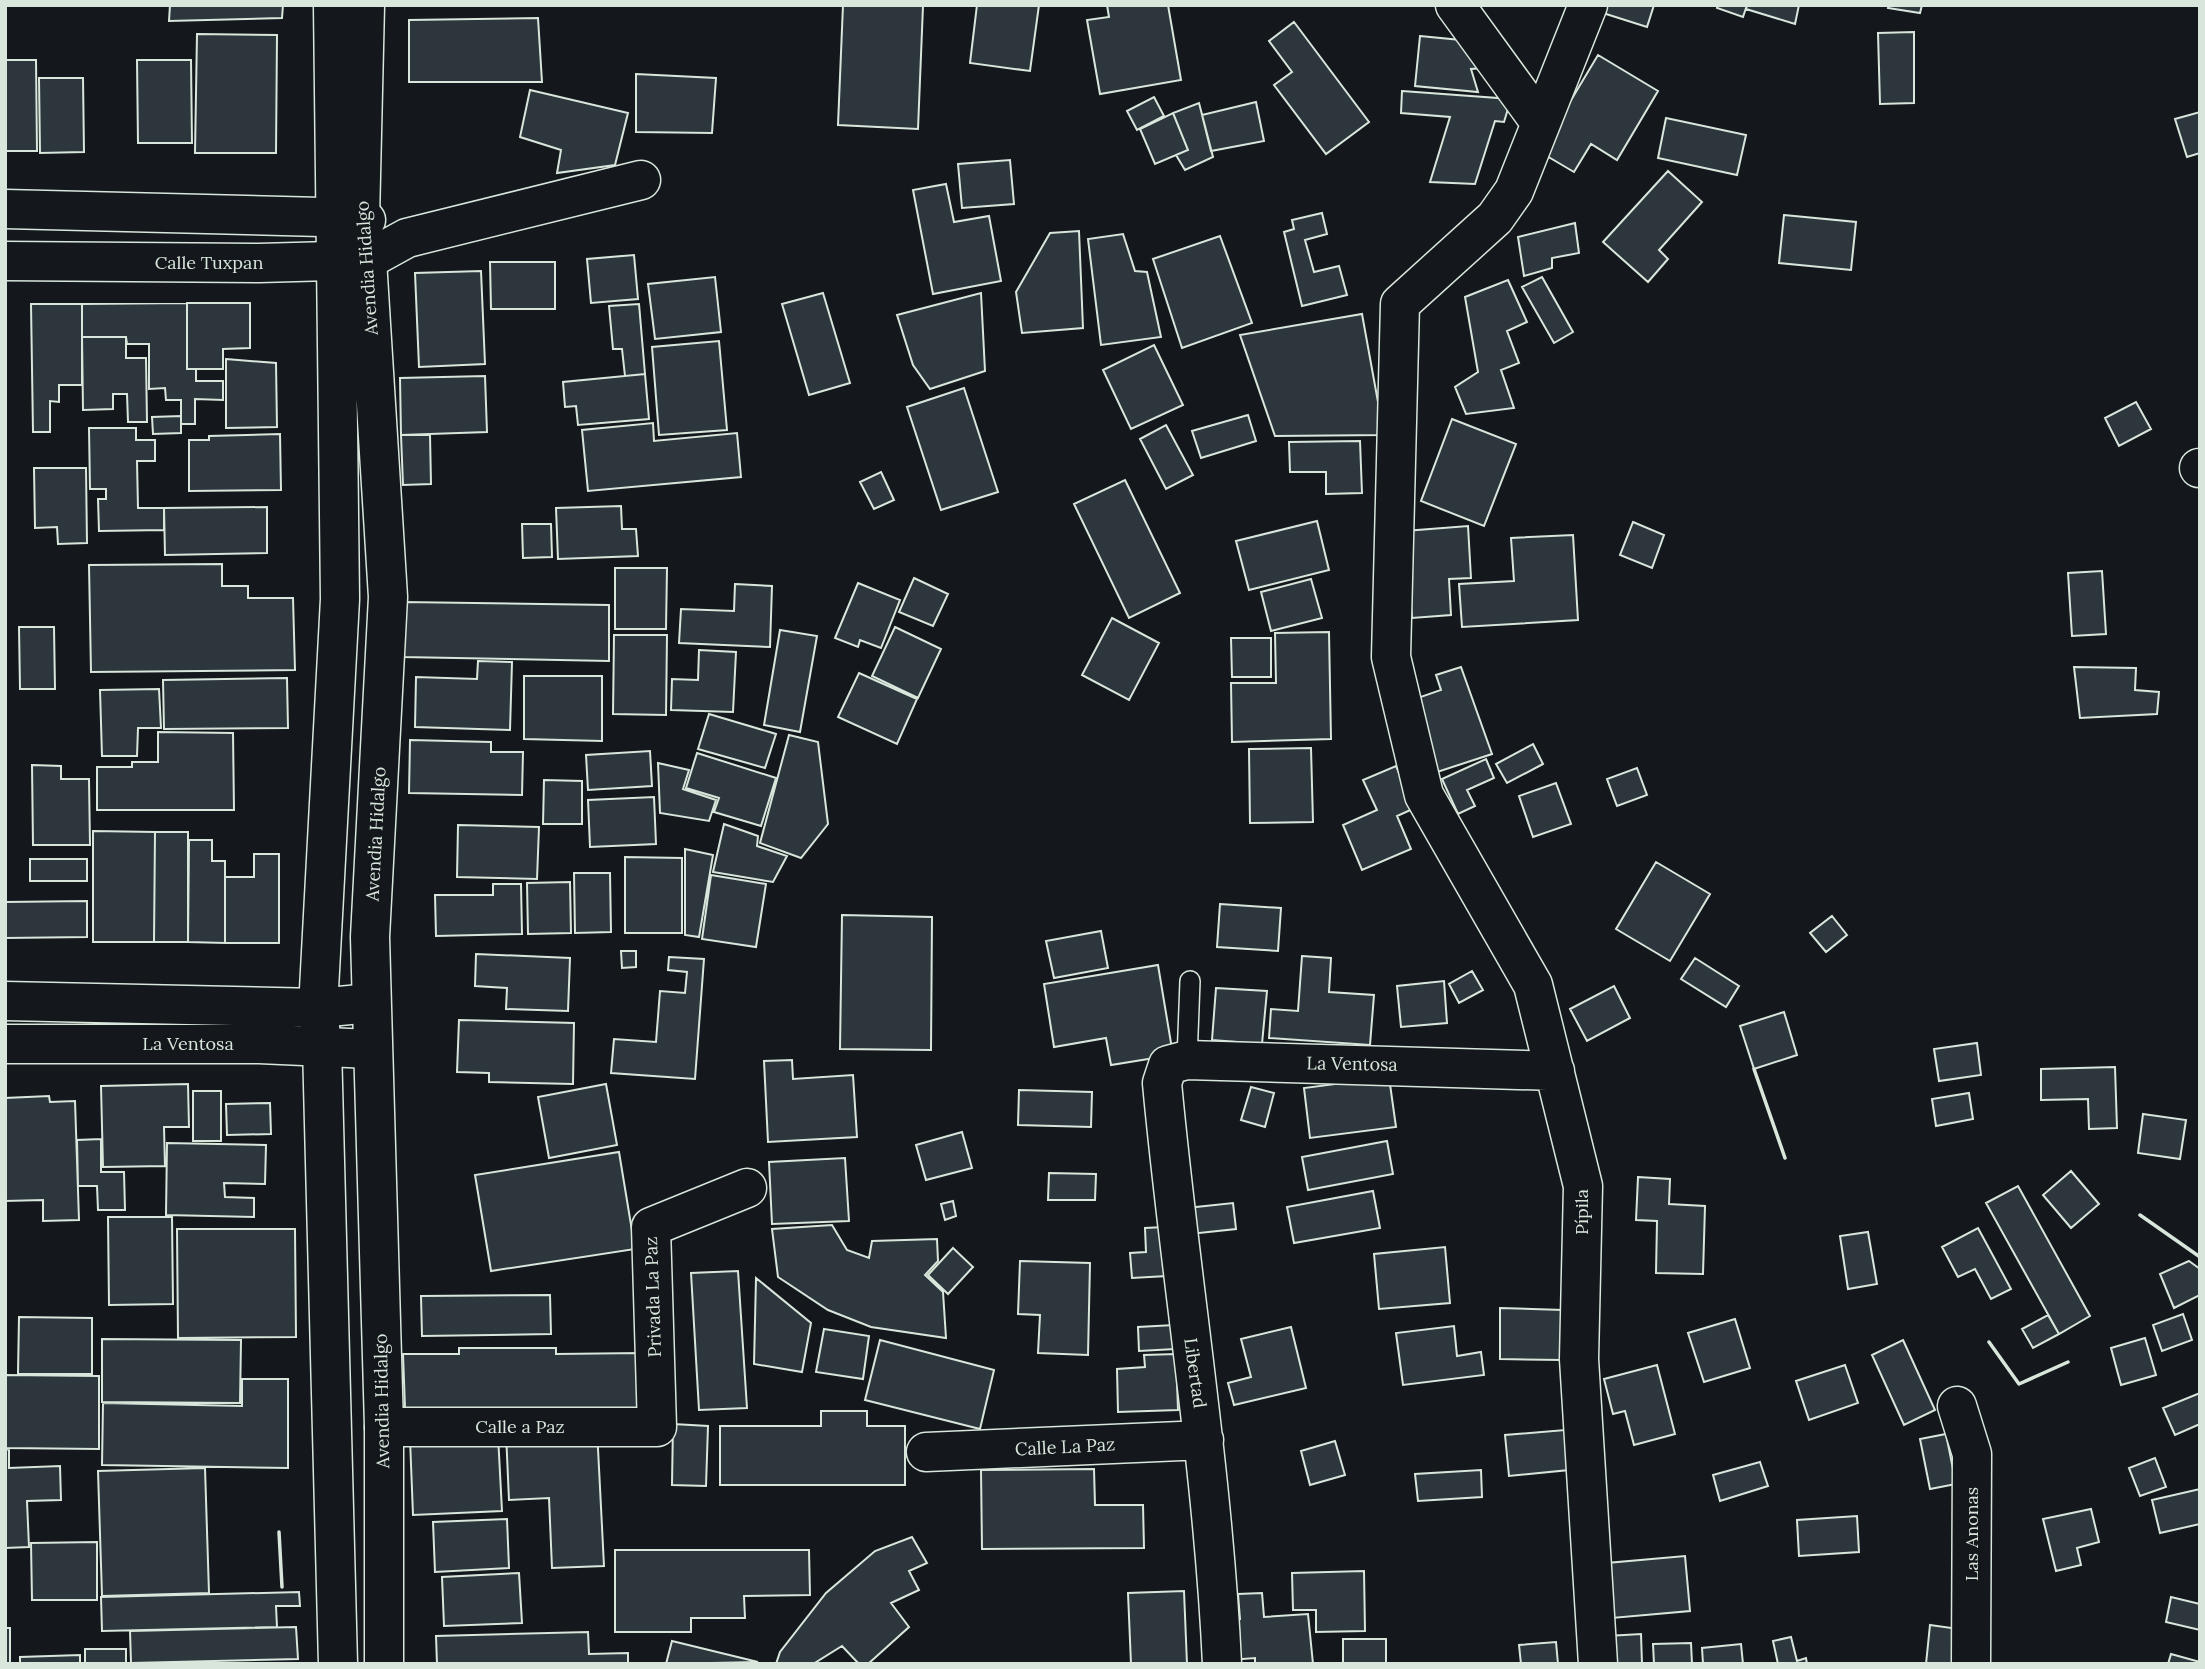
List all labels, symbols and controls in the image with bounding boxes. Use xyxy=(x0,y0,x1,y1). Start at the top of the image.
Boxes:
street label: Avendia Hidalgo xyxy=(350,200,383,337)
street label: Calle Tuxpan xyxy=(155,251,263,274)
street label: Avendia Hidalgo xyxy=(360,766,391,903)
street label: La Ventosa xyxy=(142,1032,234,1055)
street label: La Ventosa xyxy=(1306,1051,1398,1076)
street label: Pípila xyxy=(1570,1189,1593,1235)
street label: Privada La Paz xyxy=(639,1236,666,1358)
street label: Avendia Hidalgo xyxy=(369,1333,394,1470)
street label: Libertad xyxy=(1179,1336,1212,1410)
street label: Calle a Paz xyxy=(475,1415,565,1438)
street label: Calle La Paz xyxy=(1014,1432,1116,1461)
street label: Las Anonas xyxy=(1960,1487,1983,1581)

